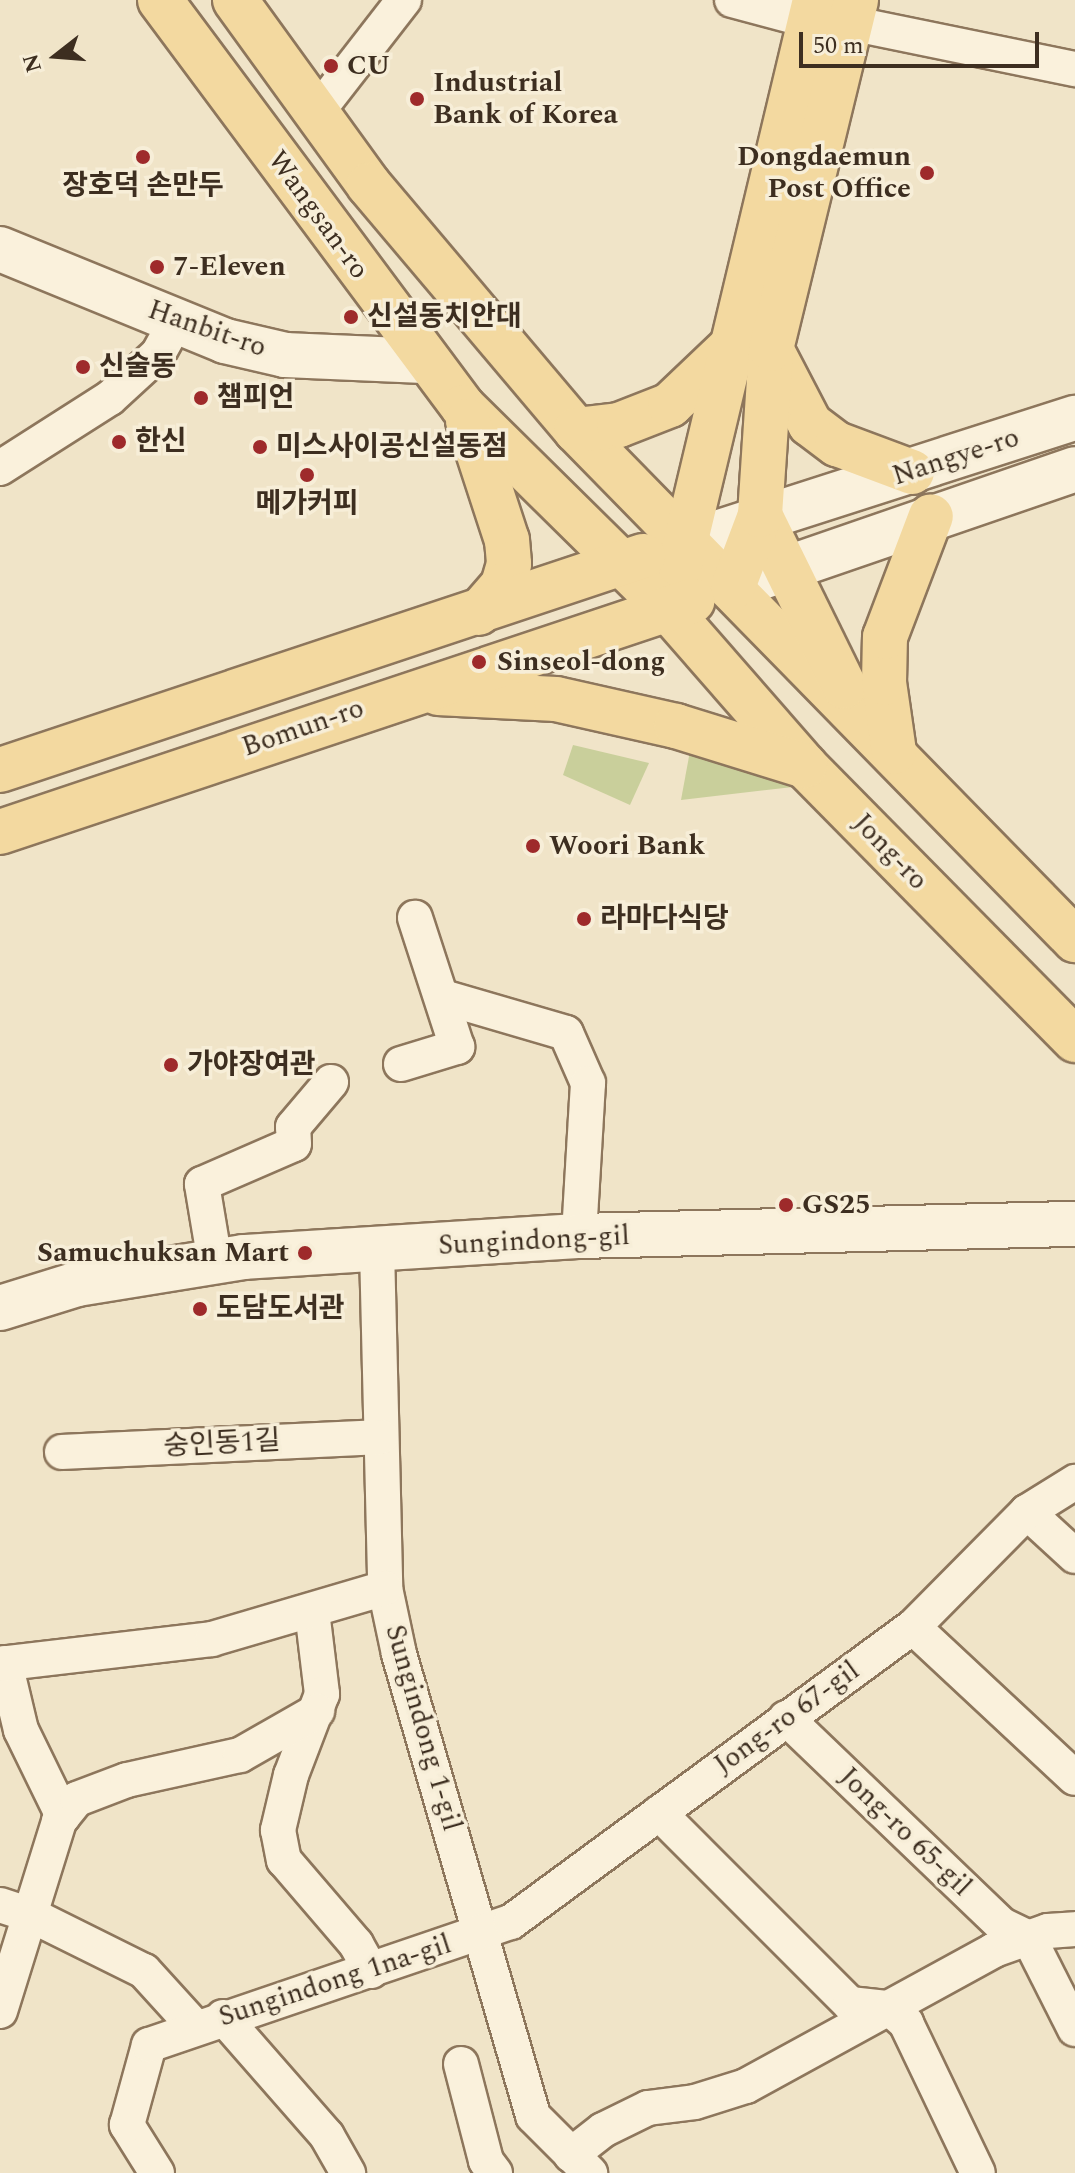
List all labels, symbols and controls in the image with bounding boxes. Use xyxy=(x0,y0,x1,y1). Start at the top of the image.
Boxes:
north arrow xyxy=(16,16,96,96)
scale bar xyxy=(803,16,1043,66)
text: 50 m xyxy=(813,28,864,64)
place label: CU xyxy=(347,49,390,83)
text: N xyxy=(14,50,51,77)
marker: CU xyxy=(322,57,340,75)
place label: Industrial Bank of Korea xyxy=(433,66,618,132)
marker: Industrial Bank of Korea xyxy=(408,90,426,108)
place label: Dongdaemun Post Office xyxy=(737,140,911,206)
street label: Wangsan-ro xyxy=(260,144,376,286)
marker: 장호덕 손만두 xyxy=(134,148,152,166)
marker: Dongdaemun Post Office xyxy=(918,164,936,182)
place label: 장호덕 손만두 xyxy=(62,169,224,203)
place label: 7-Eleven xyxy=(173,250,286,284)
marker: 7-Eleven xyxy=(148,258,166,276)
street label: Hanbit-ro xyxy=(143,293,271,365)
place label: 신설동치안대 xyxy=(367,300,522,334)
marker: 신설동치안대 xyxy=(342,308,360,326)
place label: 신술동 xyxy=(99,350,176,384)
marker: 신술동 xyxy=(74,358,92,376)
place label: 챔피언 xyxy=(217,381,294,415)
marker: 챔피언 xyxy=(192,389,210,407)
street label: Nangye-ro xyxy=(888,421,1024,493)
place label: 한신 xyxy=(135,425,187,459)
place label: 미스사이공신설동점 xyxy=(276,430,508,464)
marker: 한신 xyxy=(110,433,128,451)
marker: 미스사이공신설동점 xyxy=(251,438,269,456)
marker: 메가커피 xyxy=(298,466,316,484)
place label: 메가커피 xyxy=(255,487,359,521)
place label: Sinseol-dong xyxy=(497,645,665,679)
marker: Sinseol-dong xyxy=(468,651,490,673)
street label: Bomun-ro xyxy=(238,691,368,765)
street label: Jong-ro xyxy=(845,807,935,897)
place label: Woori Bank xyxy=(549,829,705,863)
marker: Woori Bank xyxy=(524,837,542,855)
place label: 라마다식당 xyxy=(600,902,729,936)
marker: 라마다식당 xyxy=(575,910,593,928)
place label: 가야장여관 xyxy=(187,1048,316,1082)
marker: 가야장여관 xyxy=(162,1056,180,1074)
place label: GS25 xyxy=(802,1188,871,1222)
marker: GS25 xyxy=(777,1196,795,1214)
street label: Sungindong-gil xyxy=(437,1219,631,1263)
place label: Samuchuksan Mart xyxy=(37,1236,289,1270)
marker: Samuchuksan Mart xyxy=(296,1244,314,1262)
place label: 도담도서관 xyxy=(216,1292,345,1326)
marker: 도담도서관 xyxy=(191,1300,209,1318)
street label: 숭인동1길 xyxy=(163,1424,281,1464)
street label: Sungindong 1-gil xyxy=(377,1621,469,1835)
street label: Jong-ro 67-gil xyxy=(708,1654,866,1782)
street label: Jong-ro 65-gil xyxy=(832,1760,978,1904)
street label: Sungindong 1na-gil xyxy=(215,1928,455,2034)

